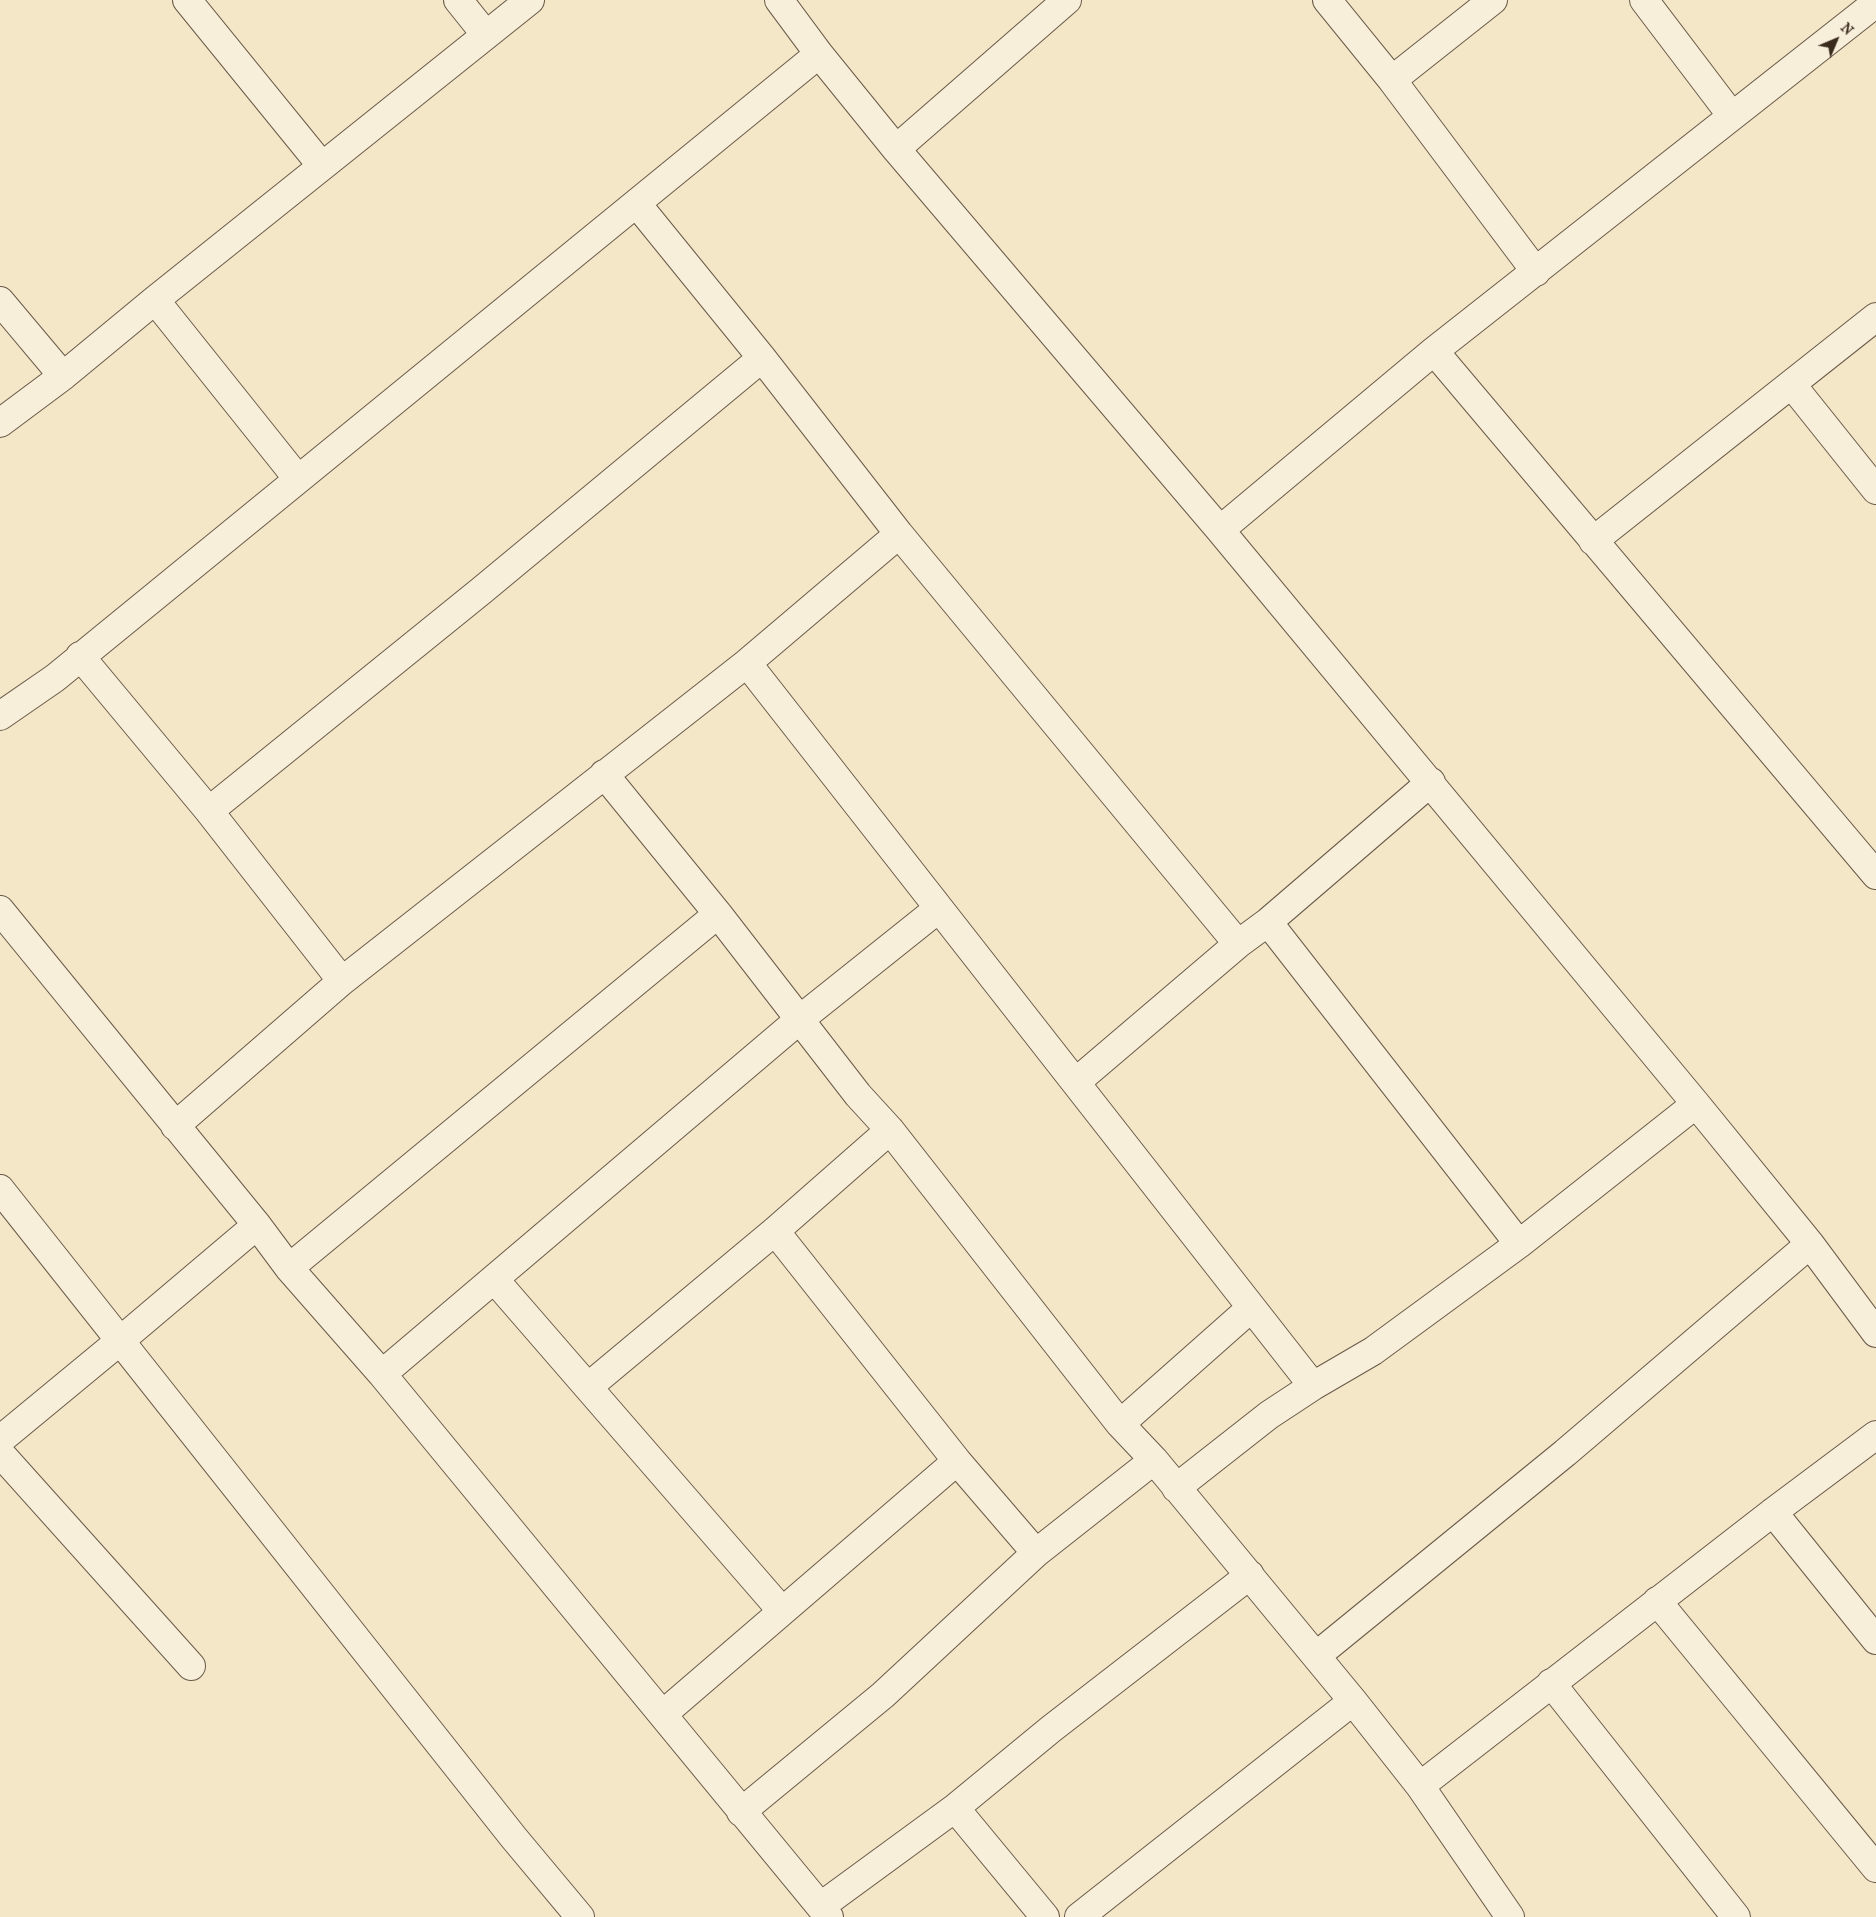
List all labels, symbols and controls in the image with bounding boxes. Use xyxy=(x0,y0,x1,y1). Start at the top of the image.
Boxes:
north arrow xyxy=(1811,15,1861,65)
text: N xyxy=(1837,19,1857,39)

